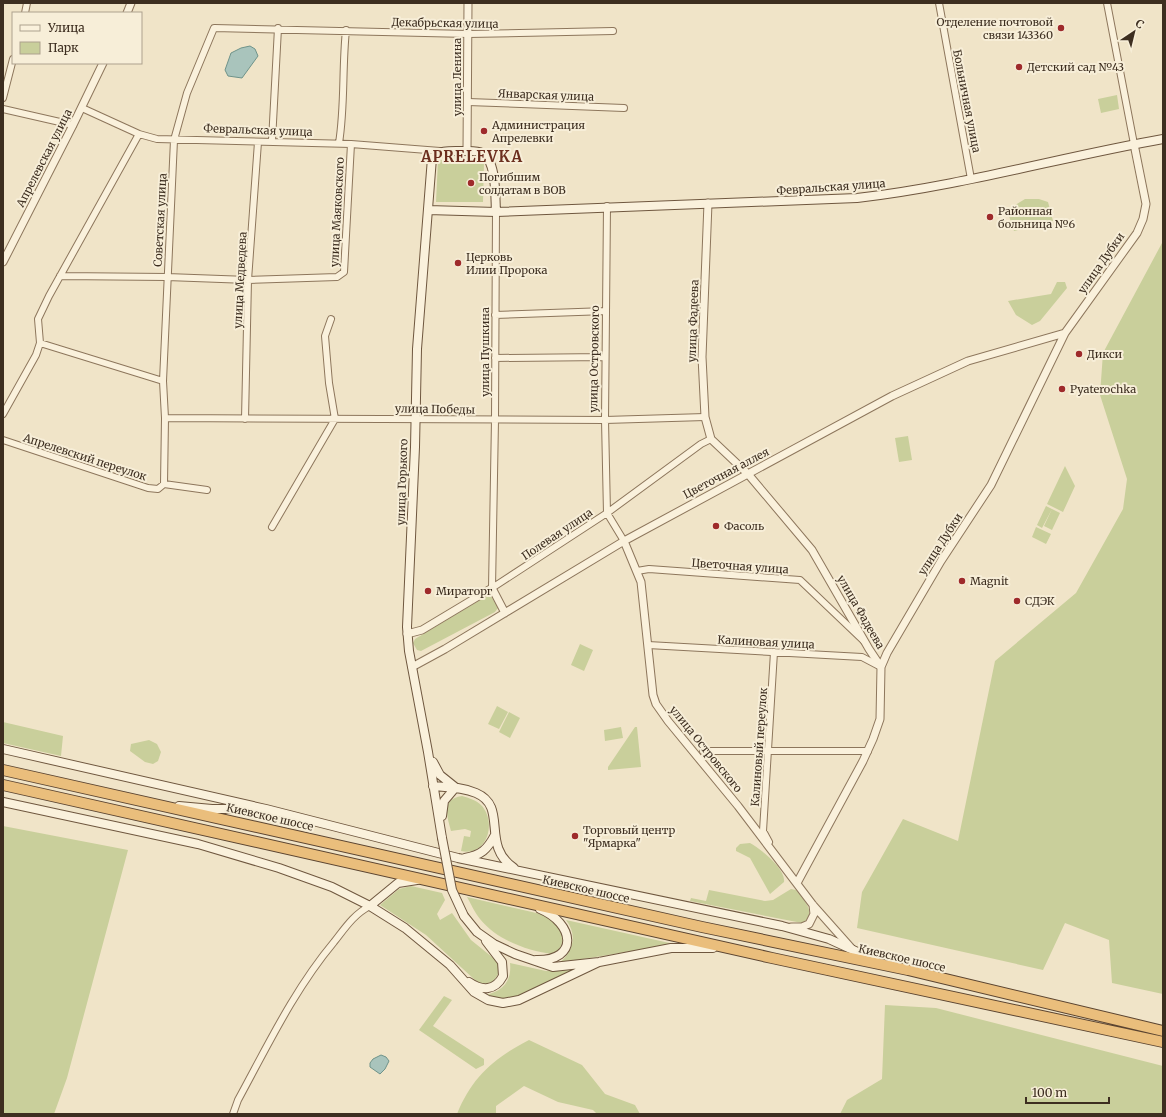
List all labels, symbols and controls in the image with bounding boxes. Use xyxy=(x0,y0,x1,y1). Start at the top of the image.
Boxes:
legend xyxy=(12,12,142,64)
north arrow xyxy=(1114,12,1154,52)
street label: Декабрьская улица xyxy=(391,15,499,31)
place label: Отделение почтовой связи 143360 xyxy=(936,15,1053,42)
text: С xyxy=(1133,16,1147,32)
text: Улица xyxy=(47,20,85,35)
marker: Отделение почтовой связи 143360 xyxy=(1056,23,1066,33)
street label: улица Ленина xyxy=(450,38,464,116)
text: Парк xyxy=(48,40,79,55)
street label: Больничная улица xyxy=(950,48,984,154)
place label: Детский сад №43 xyxy=(1027,60,1124,74)
marker: Детский сад №43 xyxy=(1014,62,1024,72)
street label: Январская улица xyxy=(498,86,594,104)
street label: Апрелевская улица xyxy=(13,107,75,210)
place label: Администрация Апрелевки xyxy=(491,118,586,145)
street label: Февральская улица xyxy=(203,121,313,139)
marker: Администрация Апрелевки xyxy=(479,126,489,136)
district label: APRELEVKA xyxy=(420,147,523,166)
street label: улица Маяковского xyxy=(327,156,347,267)
place label: Погибшим солдатам в ВОВ xyxy=(479,170,566,197)
street label: Советская улица xyxy=(151,173,169,267)
street label: Февральская улица xyxy=(776,176,886,198)
marker: Погибшим солдатам в ВОВ xyxy=(466,178,476,188)
place label: Районная больница №6 xyxy=(998,204,1075,231)
marker: Районная больница №6 xyxy=(985,212,995,222)
street label: улица Дубки xyxy=(1075,229,1127,296)
street label: улица Медведева xyxy=(230,231,250,329)
place label: Церковь Илии Пророка xyxy=(466,250,548,277)
marker: Церковь Илии Пророка xyxy=(453,258,463,268)
street label: улица Фадеева xyxy=(685,279,701,363)
street label: улица Островского xyxy=(586,305,602,413)
street label: улица Пушкина xyxy=(478,307,492,397)
place label: Дикси xyxy=(1087,347,1123,361)
marker: Дикси xyxy=(1074,349,1084,359)
place label: Pyaterochka xyxy=(1070,382,1136,396)
marker: Pyaterochka xyxy=(1057,384,1067,394)
street label: улица Победы xyxy=(395,401,476,417)
street label: Апрелевский переулок xyxy=(21,430,148,484)
street label: улица Горького xyxy=(393,438,411,526)
street label: Цветочная аллея xyxy=(681,444,772,502)
street label: Полевая улица xyxy=(519,505,595,563)
street label: улица Дубки xyxy=(915,510,966,578)
place label: Фасоль xyxy=(724,519,764,533)
marker: Фасоль xyxy=(711,521,721,531)
street label: Цветочная улица xyxy=(691,556,789,576)
street label: улица Фадеева xyxy=(834,573,888,651)
place label: Magnit xyxy=(970,574,1009,588)
marker: Magnit xyxy=(957,576,967,586)
place label: Мираторг xyxy=(436,584,493,598)
marker: Мираторг xyxy=(423,586,433,596)
place label: СДЭК xyxy=(1025,594,1055,608)
marker: СДЭК xyxy=(1012,596,1022,606)
street label: Калиновая улица xyxy=(717,632,815,652)
street label: Калиновый переулок xyxy=(748,687,770,807)
street label: улица Островского xyxy=(667,703,746,796)
street label: Киевское шоссе xyxy=(225,800,315,834)
place label: Торговый центр "Ярмарка" xyxy=(583,823,676,850)
marker: Торговый центр "Ярмарка" xyxy=(570,831,580,841)
street label: Киевское шоссе xyxy=(541,872,631,906)
street label: Киевское шоссе xyxy=(857,941,947,975)
scale bar xyxy=(1026,1079,1109,1105)
text: 100 m xyxy=(1032,1085,1067,1100)

